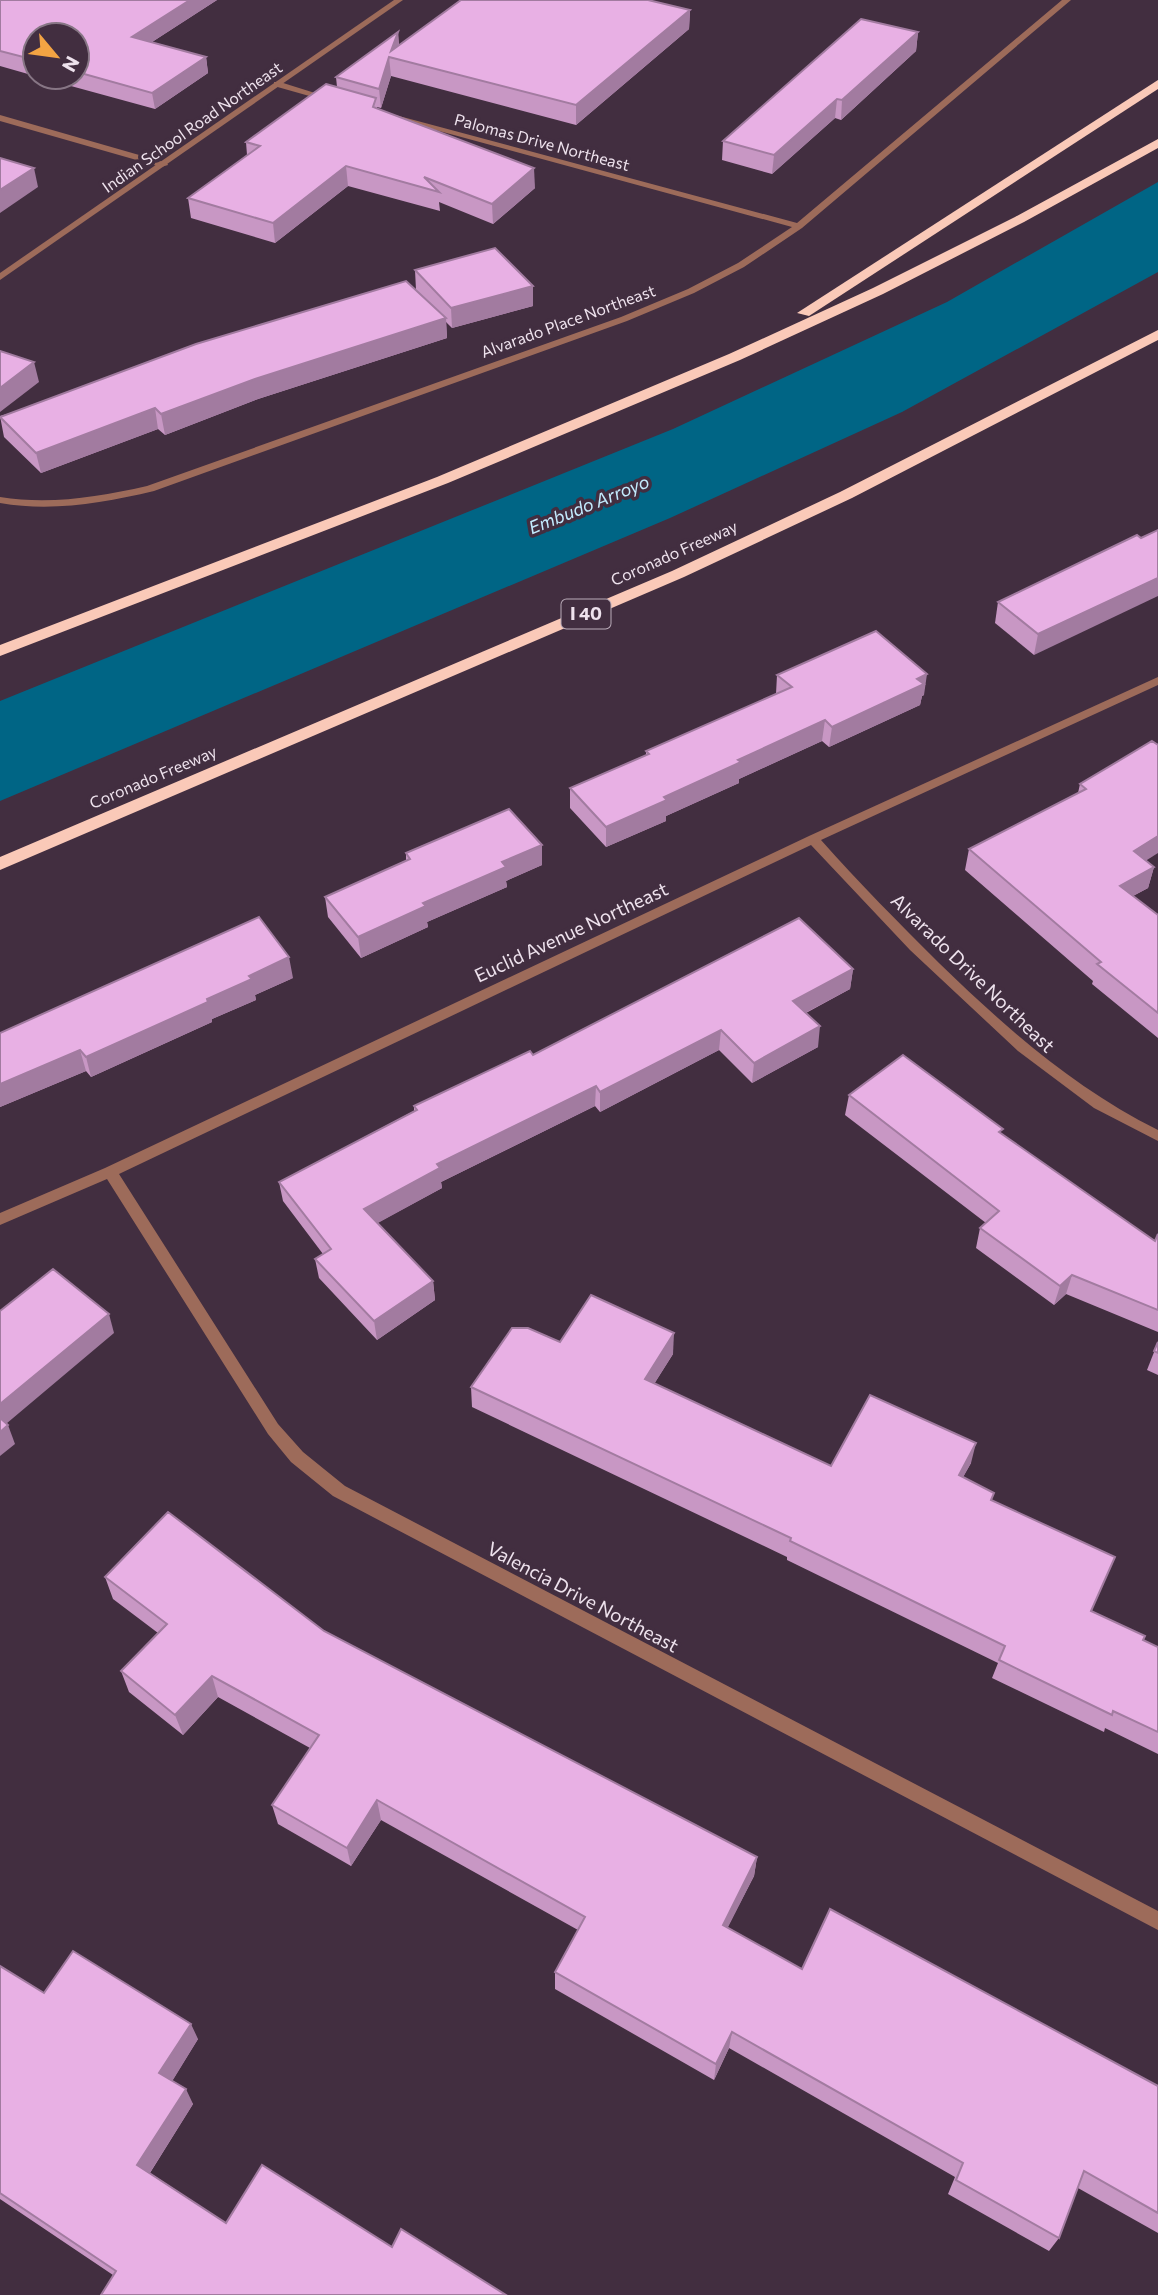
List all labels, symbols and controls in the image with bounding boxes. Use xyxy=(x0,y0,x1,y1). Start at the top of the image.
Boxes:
north arrow xyxy=(21,21,91,91)
text: N xyxy=(58,53,85,76)
street label: Indian School Road Northeast xyxy=(98,57,286,196)
street label: Palomas Drive Northeast xyxy=(452,109,632,174)
street label: Alvarado Place Northeast xyxy=(478,280,658,361)
water label: Embudo Arroyo xyxy=(525,470,652,538)
street label: Coronado Freeway xyxy=(608,516,740,589)
road number: I 40 xyxy=(562,600,610,628)
street label: Coronado Freeway xyxy=(86,741,219,812)
street label: Euclid Avenue Northeast xyxy=(470,876,671,987)
street label: Alvarado Drive Northeast xyxy=(887,888,1060,1057)
street label: Valencia Drive Northeast xyxy=(484,1536,683,1657)

